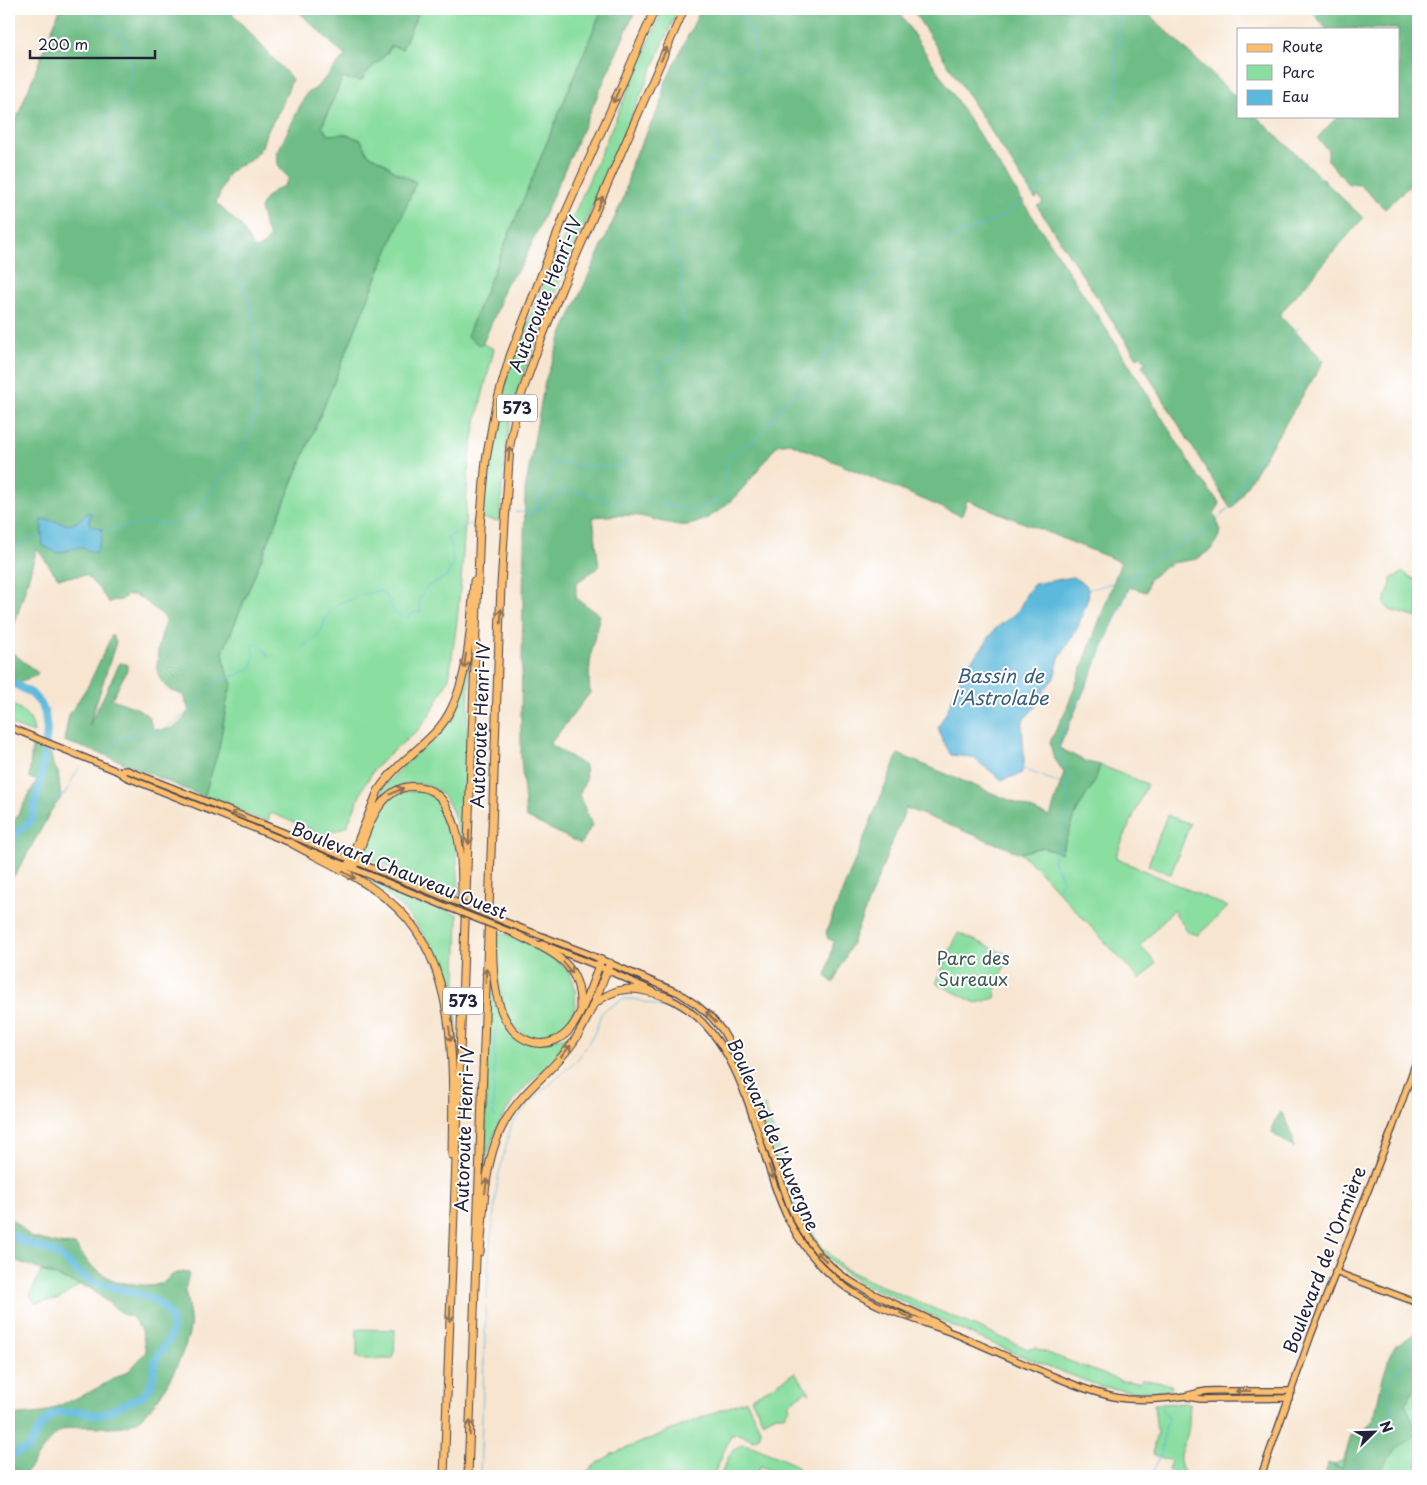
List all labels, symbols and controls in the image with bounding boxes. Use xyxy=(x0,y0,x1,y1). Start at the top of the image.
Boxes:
scale bar xyxy=(30,28,155,60)
legend xyxy=(1237,28,1400,118)
text: 200 m xyxy=(38,32,88,55)
text: Route xyxy=(1282,34,1323,57)
one-way arrow xyxy=(660,47,670,62)
text: Parc xyxy=(1282,60,1315,83)
text: Eau xyxy=(1282,84,1309,107)
one-way arrow xyxy=(611,89,620,104)
one-way arrow xyxy=(595,196,605,211)
street label: Autoroute Henri-IV xyxy=(501,211,589,376)
road number: 573 xyxy=(497,394,537,422)
one-way arrow xyxy=(505,446,514,462)
one-way arrow xyxy=(496,608,505,624)
street label: Autoroute Henri-IV xyxy=(463,641,496,809)
one-way arrow xyxy=(460,653,470,669)
water label: Bassin de l'Astrolabe xyxy=(951,661,1049,711)
one-way arrow xyxy=(389,786,404,796)
one-way arrow xyxy=(231,809,246,819)
street label: Boulevard Chauveau Ouest xyxy=(288,814,511,925)
one-way arrow xyxy=(464,829,473,845)
one-way arrow xyxy=(342,870,357,880)
park label: Parc des Sureaux xyxy=(936,944,1010,992)
one-way arrow xyxy=(563,961,574,974)
one-way arrow xyxy=(481,968,490,984)
road number: 573 xyxy=(443,988,483,1014)
one-way arrow xyxy=(705,1011,717,1023)
one-way arrow xyxy=(445,1026,455,1042)
street label: Boulevard de l'Auvergne xyxy=(722,1034,827,1235)
one-way arrow xyxy=(561,1044,572,1057)
street label: Autoroute Henri-IV xyxy=(447,1045,480,1213)
street label: Boulevard de l'Ormière xyxy=(1275,1162,1372,1357)
one-way arrow xyxy=(767,1164,776,1180)
one-way arrow xyxy=(481,1179,491,1195)
one-way arrow xyxy=(816,1251,828,1263)
one-way arrow xyxy=(446,1306,455,1322)
one-way arrow xyxy=(899,1312,914,1322)
one-way arrow xyxy=(1235,1386,1252,1396)
north arrow xyxy=(1350,1408,1400,1458)
text: N xyxy=(1375,1418,1398,1436)
one-way arrow xyxy=(465,1420,474,1436)

